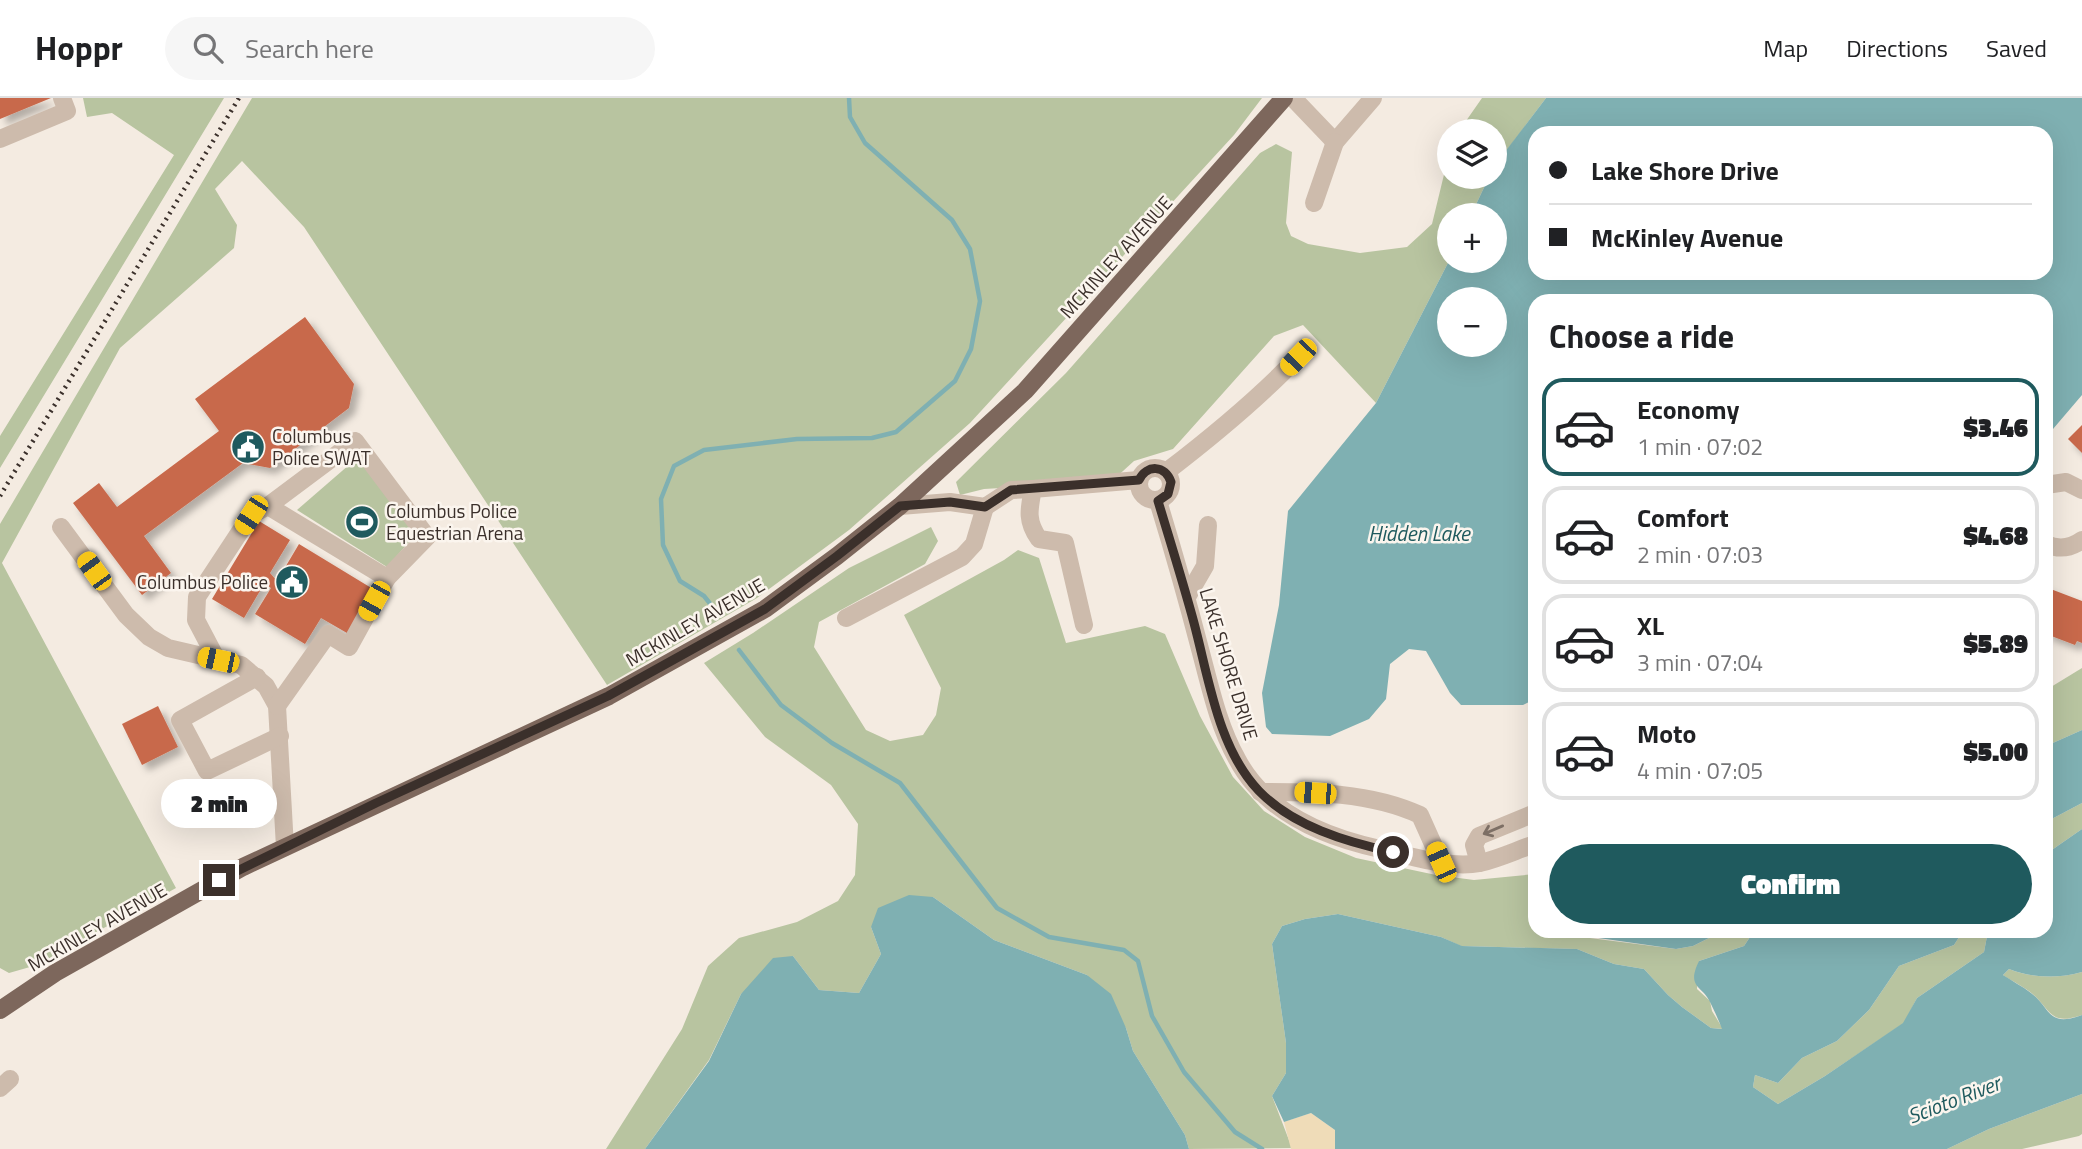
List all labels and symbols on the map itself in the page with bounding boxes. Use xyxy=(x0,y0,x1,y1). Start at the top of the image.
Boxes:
street label: MCKINLEY AVENUE xyxy=(1052,189,1179,325)
car xyxy=(1276,335,1321,379)
place label: Columbus Police SWAT xyxy=(272,421,371,472)
public building icon: Columbus Police SWAT xyxy=(229,428,267,466)
car xyxy=(231,492,272,538)
place label: Columbus Police Equestrian Arena xyxy=(386,496,524,547)
sports icon: Columbus Police Equestrian Arena xyxy=(343,503,381,541)
water label: Hidden Lake xyxy=(1368,517,1471,549)
car xyxy=(74,548,115,594)
public building icon: Columbus Police xyxy=(273,563,311,601)
place label: Columbus Police xyxy=(137,567,268,596)
street label: MCKINLEY AVENUE xyxy=(620,570,770,673)
car xyxy=(355,578,394,624)
street label: LAKE SHORE DRIVE xyxy=(1192,584,1266,744)
car xyxy=(196,645,241,675)
callout: 2 min xyxy=(161,778,277,828)
car xyxy=(1294,781,1337,805)
one-way arrow xyxy=(1483,824,1505,837)
route start xyxy=(1377,836,1409,868)
car xyxy=(1423,839,1460,885)
route end xyxy=(203,864,235,896)
street label: MCKINLEY AVENUE xyxy=(22,875,172,978)
water label: Scioto River xyxy=(1903,1066,2007,1131)

